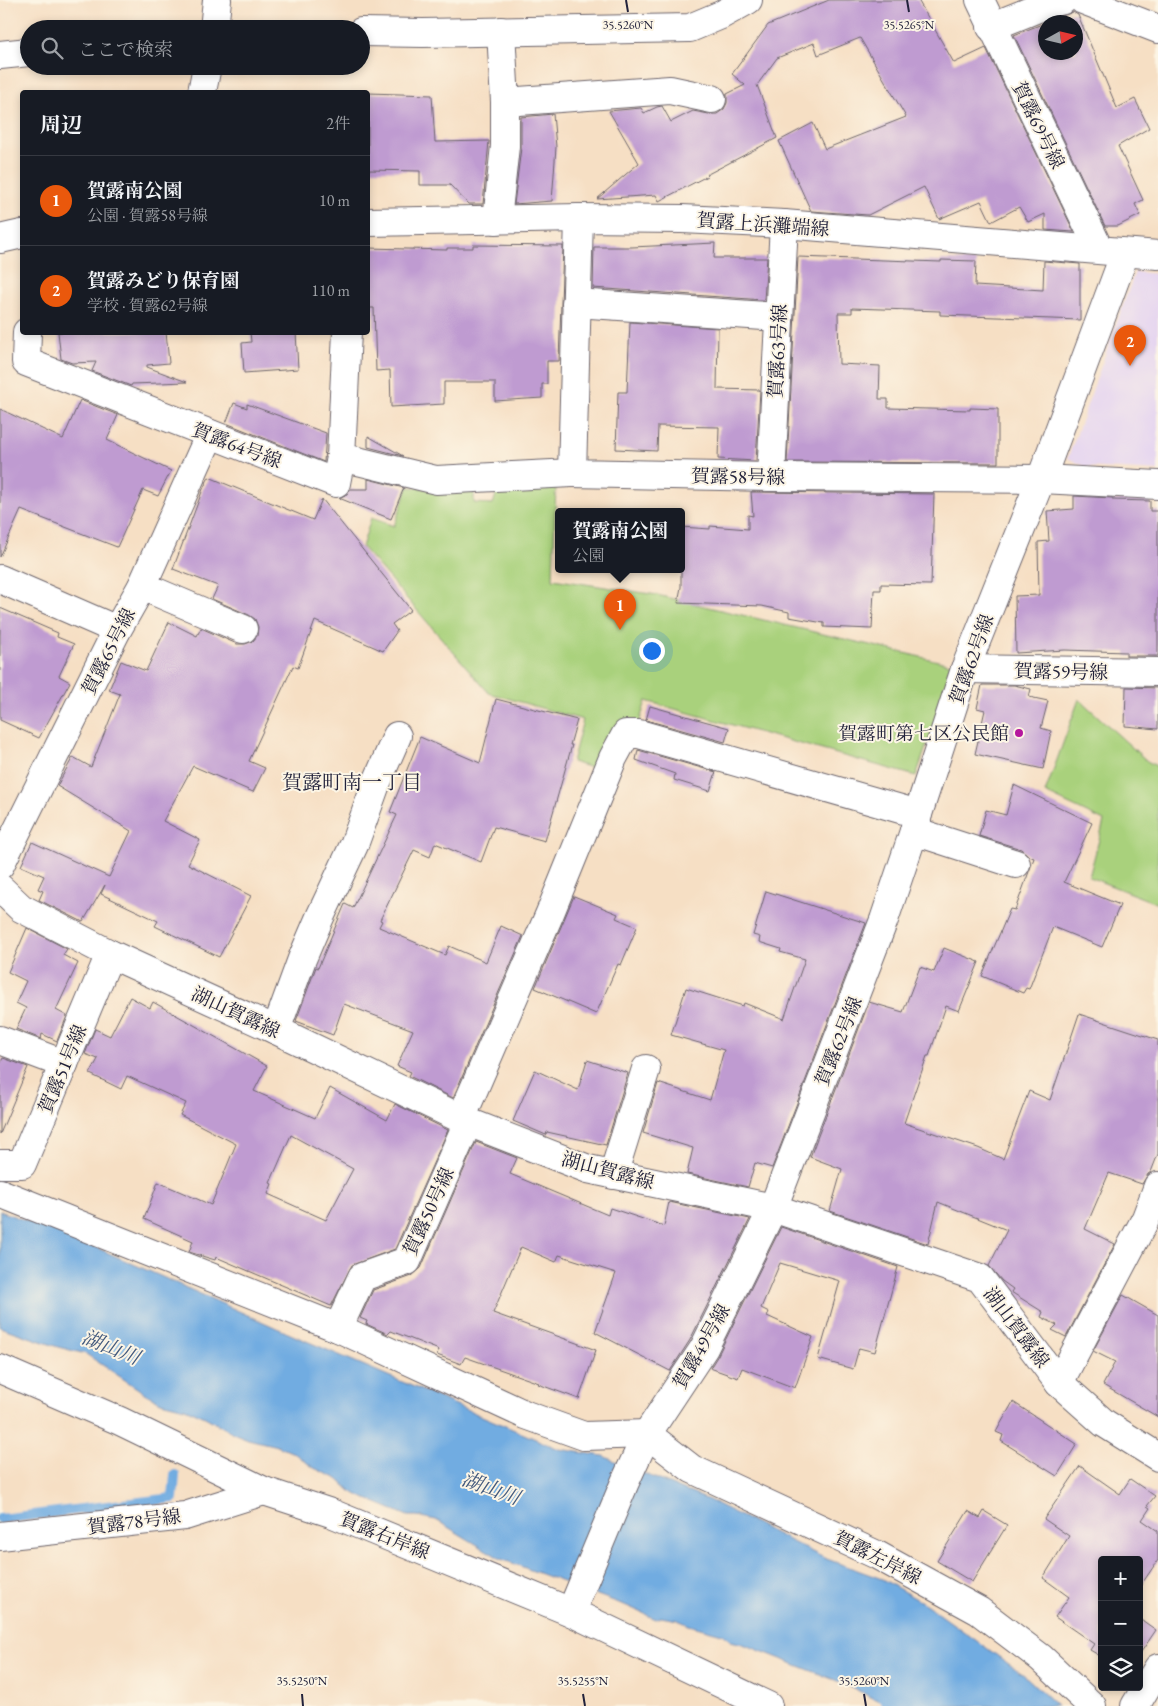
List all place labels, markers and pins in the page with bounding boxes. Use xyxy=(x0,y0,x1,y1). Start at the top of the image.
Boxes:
pin: 2 xyxy=(1114,325,1146,366)
pin: 1 xyxy=(604,589,636,630)
place label: 賀露町第七区公民館 xyxy=(838,721,1009,746)
marker: 賀露町第七区公民館 xyxy=(1013,727,1025,739)

